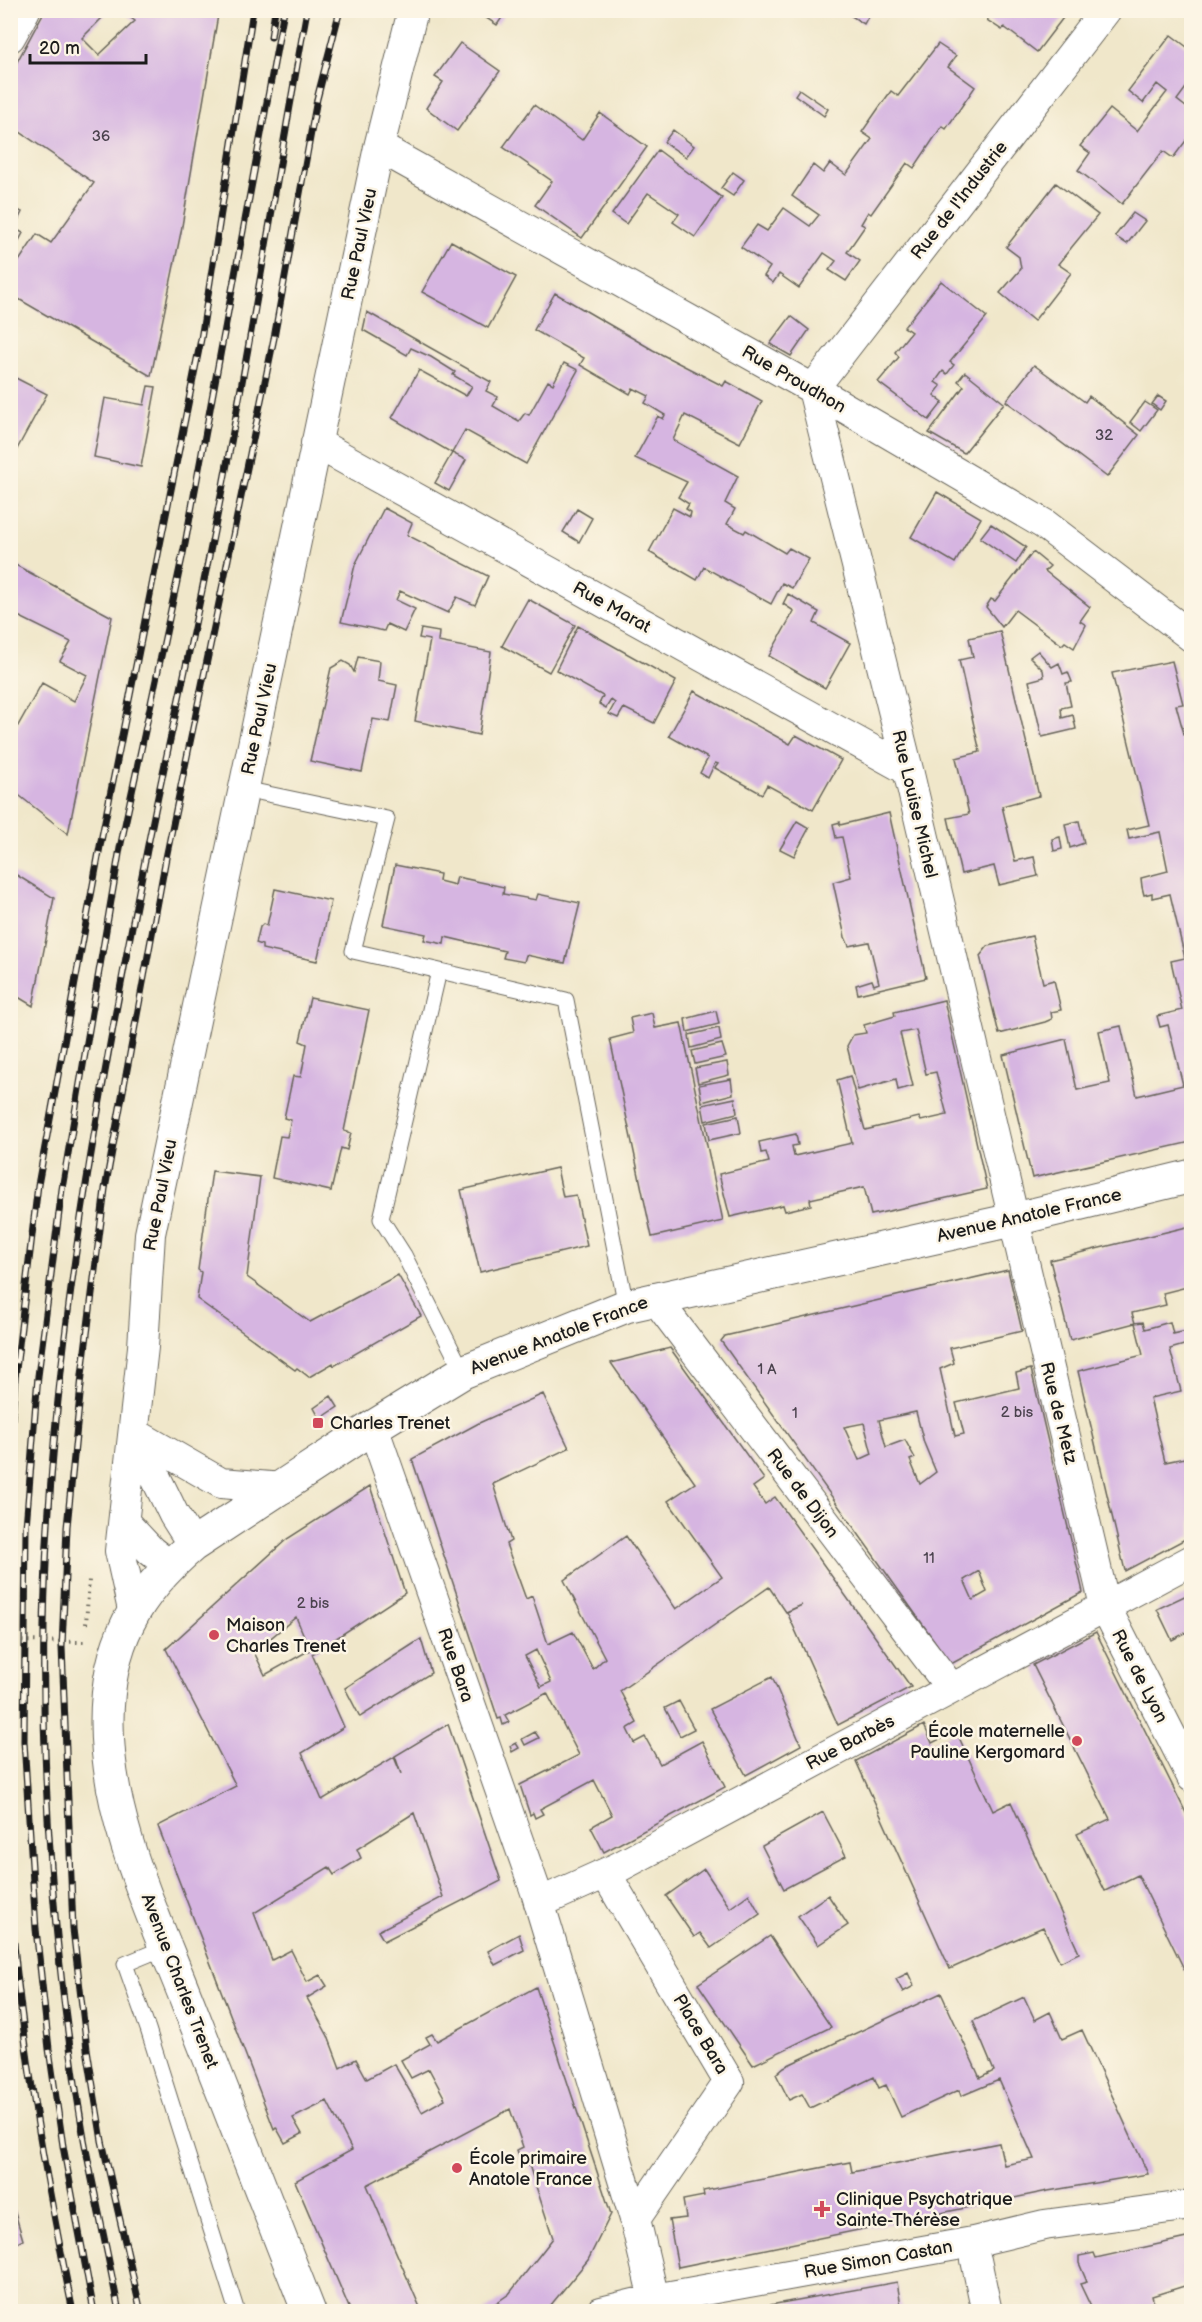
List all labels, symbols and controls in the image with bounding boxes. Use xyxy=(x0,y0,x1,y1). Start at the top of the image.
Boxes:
scale bar xyxy=(30,27,146,65)
text: 20 m xyxy=(39,38,80,59)
house number: 36 xyxy=(92,127,110,146)
street label: Rue de l'Industrie xyxy=(907,137,1012,264)
street label: Rue Paul Vieu xyxy=(337,186,382,302)
street label: Rue Proudhon xyxy=(738,341,849,418)
house number: 32 xyxy=(1095,426,1113,445)
street label: Rue Marat xyxy=(569,577,655,638)
street label: Rue Paul Vieu xyxy=(237,661,282,777)
street label: Rue Louise Michel xyxy=(887,728,942,880)
street label: Rue Paul Vieu xyxy=(139,1137,182,1253)
street label: Avenue Anatole France xyxy=(935,1184,1124,1247)
street label: Avenue Anatole France xyxy=(467,1292,651,1379)
house number: 1 A xyxy=(757,1360,777,1379)
street label: Rue de Metz xyxy=(1036,1360,1081,1467)
house number: 2 bis xyxy=(1001,1403,1034,1422)
house number: 1 xyxy=(792,1404,798,1423)
place label: Charles Trenet xyxy=(330,1413,451,1434)
marker: Charles Trenet xyxy=(311,1416,325,1430)
street label: Rue de Dijon xyxy=(762,1445,843,1542)
house number: 11 xyxy=(923,1549,935,1568)
house number: 2 bis xyxy=(297,1594,330,1613)
place label: Maison Charles Trenet xyxy=(226,1615,347,1657)
street label: Rue Bara xyxy=(433,1625,478,1705)
street label: Rue de Lyon xyxy=(1107,1626,1172,1726)
marker: Maison Charles Trenet xyxy=(207,1628,221,1642)
street label: Rue Barbès xyxy=(802,1710,898,1775)
place label: École maternelle Pauline Kergomard xyxy=(910,1719,1065,1763)
marker: École maternelle Pauline Kergomard xyxy=(1070,1734,1084,1748)
street label: Avenue Charles Trenet xyxy=(136,1891,223,2072)
street label: Place Bara xyxy=(669,1991,733,2078)
place label: École primaire Anatole France xyxy=(469,2146,593,2190)
marker: École primaire Anatole France xyxy=(450,2161,464,2175)
place label: Clinique Psychatrique Sainte-Thérèse xyxy=(836,2189,1013,2231)
marker: Clinique Psychatrique Sainte-Thérèse xyxy=(813,2200,831,2218)
street label: Rue Simon Castan xyxy=(802,2236,954,2283)

